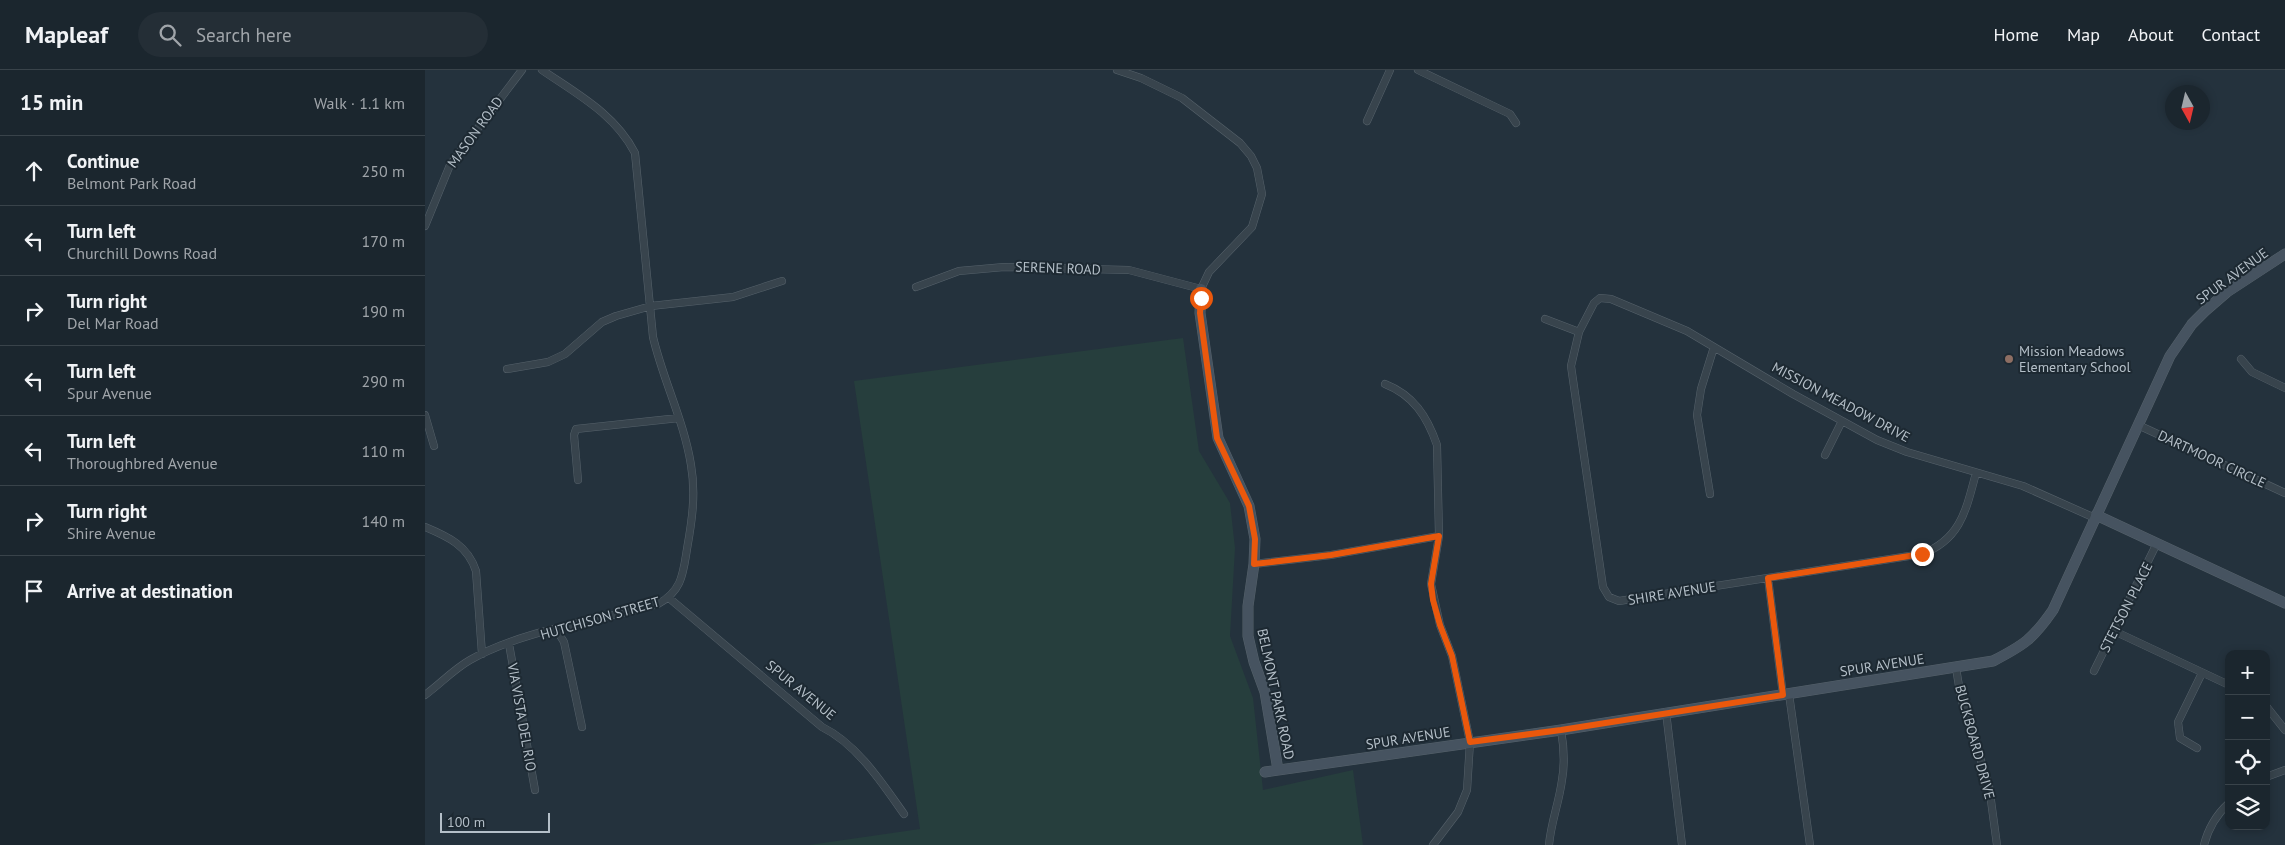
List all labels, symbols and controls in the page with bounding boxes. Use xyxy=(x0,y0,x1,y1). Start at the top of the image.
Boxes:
search box xyxy=(138,12,488,57)
text: Mapleaf xyxy=(25,19,108,50)
icon: search xyxy=(156,21,184,49)
text: Search here xyxy=(196,23,292,47)
text: Home xyxy=(1993,23,2039,46)
text: Map xyxy=(2067,23,2100,46)
text: About xyxy=(2128,23,2174,46)
text: Contact xyxy=(2202,23,2260,46)
north arrow xyxy=(2165,85,2210,130)
text: 15 min xyxy=(20,89,83,116)
text: Walk · 1.1 km xyxy=(314,93,405,113)
street label: MASON ROAD xyxy=(443,93,507,171)
text: Continue xyxy=(67,149,139,173)
icon: ahead xyxy=(20,157,48,185)
text: 250 m xyxy=(362,161,405,181)
text: Belmont Park Road xyxy=(67,173,196,193)
text: Turn left xyxy=(67,219,136,243)
icon: left xyxy=(20,227,48,255)
text: 170 m xyxy=(362,231,405,251)
text: Churchill Downs Road xyxy=(67,243,217,263)
street label: SPUR AVENUE xyxy=(2192,244,2272,308)
street label: SERENE ROAD xyxy=(1015,258,1101,278)
route start xyxy=(1190,287,1213,310)
text: Turn right xyxy=(67,289,147,313)
icon: right xyxy=(20,297,48,325)
text: 190 m xyxy=(362,301,405,321)
text: Del Mar Road xyxy=(67,313,159,333)
place label: Mission Meadows Elementary School xyxy=(2019,342,2131,376)
marker: Mission Meadows Elementary School xyxy=(2003,353,2015,365)
street label: MISSION MEADOW DRIVE xyxy=(1769,358,1913,446)
text: Turn left xyxy=(67,359,136,383)
icon: left xyxy=(20,367,48,395)
text: 290 m xyxy=(362,371,405,391)
text: Spur Avenue xyxy=(67,383,152,403)
street label: DARTMOOR CIRCLE xyxy=(2155,426,2269,492)
text: Turn left xyxy=(67,429,136,453)
icon: left xyxy=(20,437,48,465)
text: 110 m xyxy=(362,441,405,461)
text: Thoroughbred Avenue xyxy=(67,453,218,473)
text: Turn right xyxy=(67,499,147,523)
icon: right xyxy=(20,507,48,535)
text: 140 m xyxy=(362,511,405,531)
text: Shire Avenue xyxy=(67,523,156,543)
route end xyxy=(1911,543,1934,566)
street label: STETSON PLACE xyxy=(2095,559,2157,655)
icon: arrive xyxy=(20,577,48,605)
street label: SHIRE AVENUE xyxy=(1627,577,1717,609)
text: Arrive at destination xyxy=(67,579,233,603)
street label: HUTCHISON STREET xyxy=(538,592,662,644)
street label: BELMONT PARK ROAD xyxy=(1253,627,1299,761)
street label: SPUR AVENUE xyxy=(1839,649,1925,681)
map controls xyxy=(2225,650,2270,830)
button: + xyxy=(2225,650,2270,695)
street label: SPUR AVENUE xyxy=(762,656,840,724)
street label: VIA VISTA DEL RIO xyxy=(503,660,540,773)
street label: BUCKBOARD DRIVE xyxy=(1951,683,1999,801)
button: − xyxy=(2225,695,2270,740)
street label: SPUR AVENUE xyxy=(1365,722,1451,754)
button: locate xyxy=(2225,740,2270,785)
button: layers xyxy=(2225,785,2270,830)
scale bar xyxy=(440,810,550,833)
text: 100 m xyxy=(447,813,485,831)

